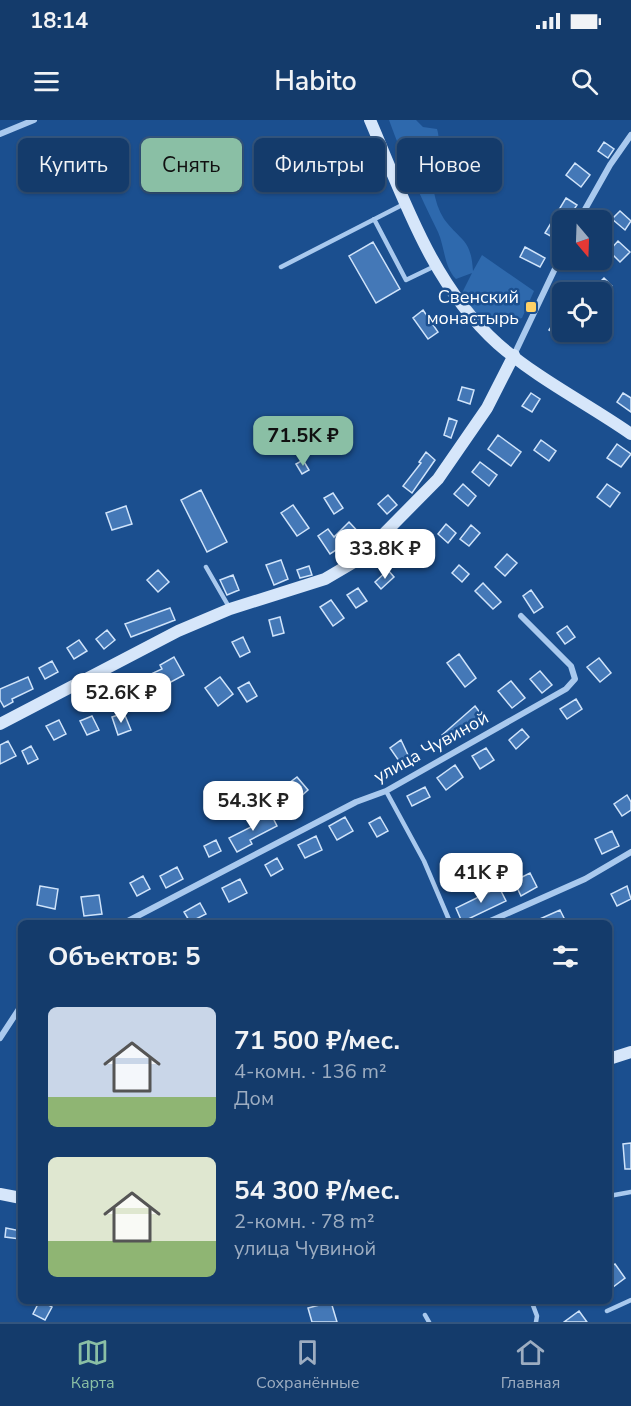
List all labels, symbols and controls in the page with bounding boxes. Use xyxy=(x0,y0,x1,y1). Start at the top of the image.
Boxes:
text: 18:14 xyxy=(30,6,88,36)
text: Habito xyxy=(274,63,357,100)
icon: menu xyxy=(30,65,63,98)
icon: search xyxy=(568,65,601,98)
chip: Купить xyxy=(18,138,129,192)
chip: Снять xyxy=(141,138,242,192)
chip: Фильтры xyxy=(254,138,385,192)
chip: Новое xyxy=(397,138,502,192)
north arrow xyxy=(552,210,612,270)
map controls xyxy=(552,210,612,342)
button: locate xyxy=(552,282,612,342)
place label: Свенский монастырь xyxy=(427,285,519,330)
marker: Свенский монастырь xyxy=(524,300,538,314)
pin: 71.5K ₽ xyxy=(248,416,358,467)
text: 71.5K ₽ xyxy=(267,422,339,449)
pin: 33.8K ₽ xyxy=(330,529,440,580)
text: 33.8K ₽ xyxy=(349,535,421,562)
pin: 52.6K ₽ xyxy=(66,673,176,724)
text: 52.6K ₽ xyxy=(85,679,157,706)
street label: улица Чувиной xyxy=(369,705,493,789)
pin: 54.3K ₽ xyxy=(198,781,308,832)
text: 54.3K ₽ xyxy=(217,787,289,814)
pin: 41K ₽ xyxy=(439,853,523,904)
text: 41K ₽ xyxy=(454,859,508,886)
text: Объектов: 5 xyxy=(48,939,201,974)
icon: filters xyxy=(549,940,582,973)
text: 71 500 ₽/мес. xyxy=(234,1023,400,1058)
icon: home xyxy=(96,1031,168,1103)
text: 4-комн. · 136 m² xyxy=(234,1058,387,1085)
text: Дом xyxy=(234,1085,274,1112)
text: 54 300 ₽/мес. xyxy=(234,1173,400,1208)
icon: home xyxy=(96,1181,168,1253)
text: 2-комн. · 78 m² xyxy=(234,1208,375,1235)
text: улица Чувиной xyxy=(234,1235,376,1262)
tab: Карта xyxy=(71,1336,115,1394)
tab: Сохранённые xyxy=(256,1336,359,1394)
tab: Главная xyxy=(501,1336,560,1394)

